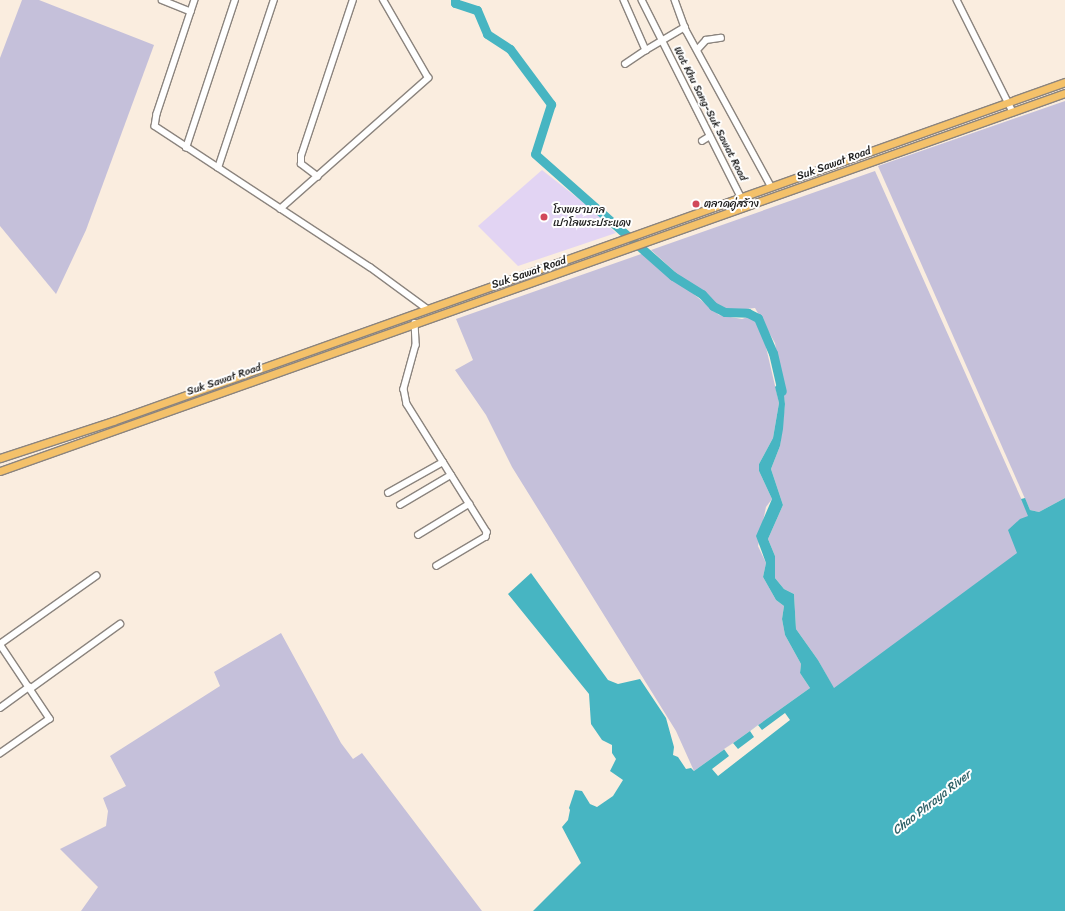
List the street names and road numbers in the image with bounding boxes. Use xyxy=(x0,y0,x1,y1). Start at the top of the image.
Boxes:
street label: Wat Khu Sang-Suk Sawat Road xyxy=(670,44,750,184)
street label: Suk Sawat Road xyxy=(795,144,873,184)
street label: Suk Sawat Road xyxy=(490,254,568,292)
street label: Suk Sawat Road xyxy=(185,361,263,399)

